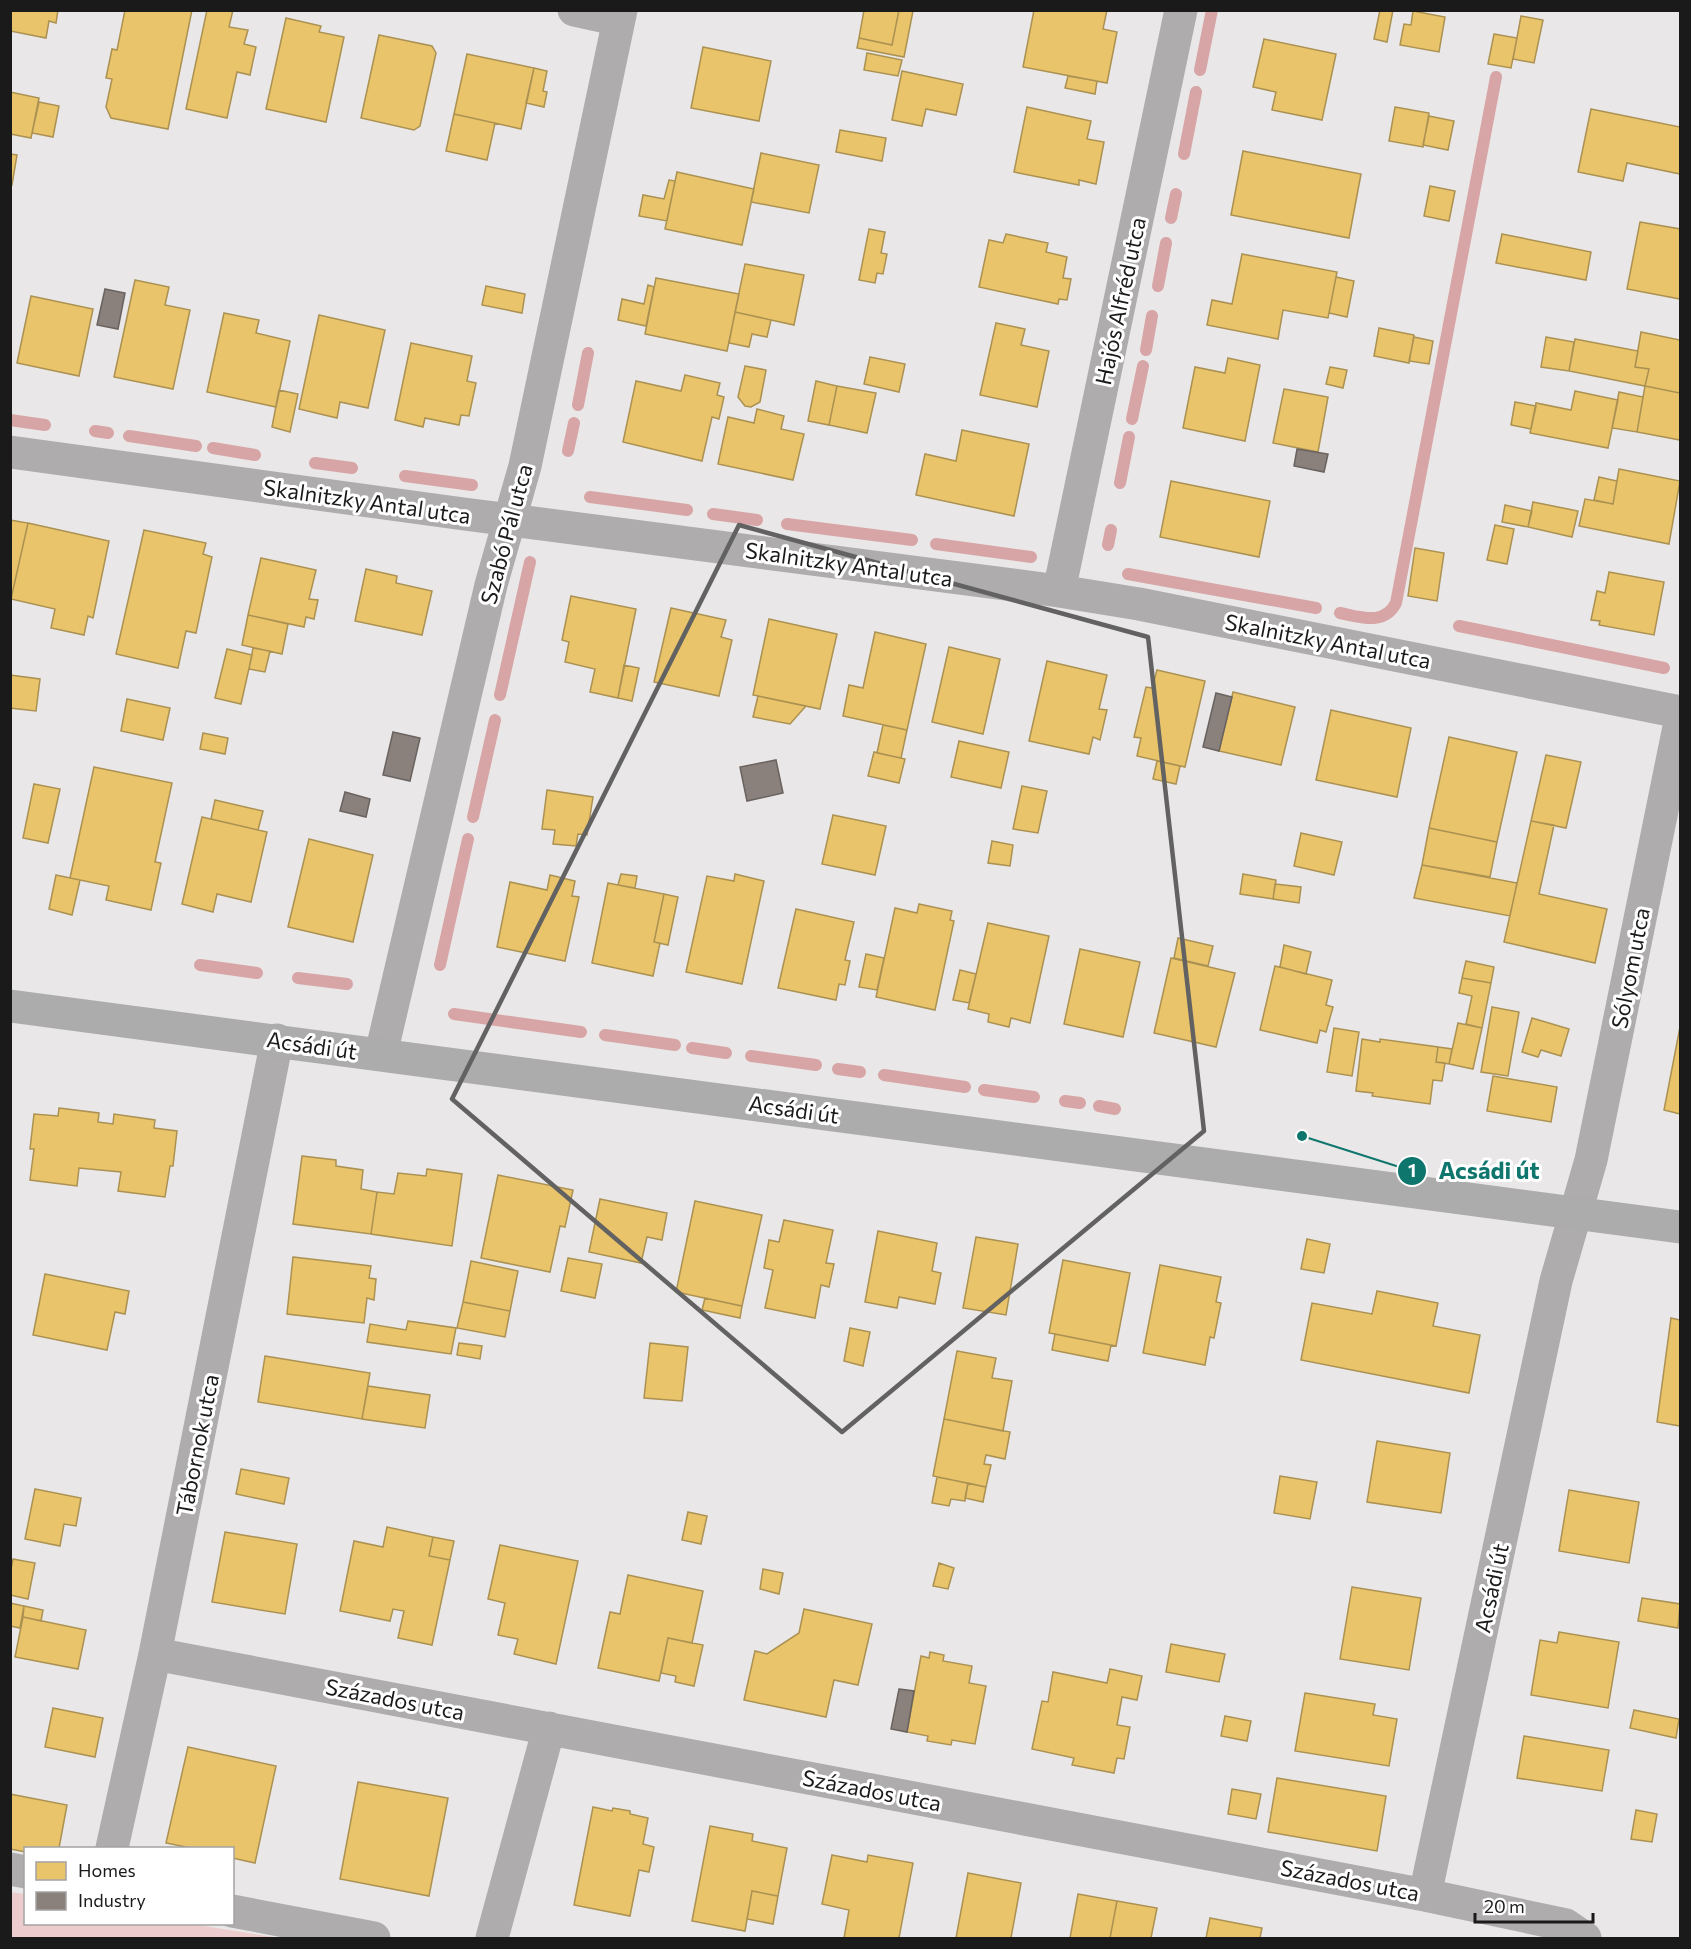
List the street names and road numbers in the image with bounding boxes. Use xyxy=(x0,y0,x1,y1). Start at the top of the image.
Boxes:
street label: Hajós Alfréd utca xyxy=(1089,215,1151,387)
street label: Szabó Pál utca xyxy=(474,461,538,607)
street label: Skalnitzky Antal utca xyxy=(261,473,473,529)
street label: Skalnitzky Antal utca xyxy=(743,536,955,592)
street label: Skalnitzky Antal utca xyxy=(1223,608,1433,674)
street label: Sólyom utca xyxy=(1605,905,1655,1031)
street label: Acsádi út xyxy=(265,1025,359,1065)
street label: Acsádi út xyxy=(747,1089,841,1129)
street label: Tábornok utca xyxy=(170,1372,224,1518)
street label: Acsádi út xyxy=(1468,1541,1514,1635)
street label: Százados utca xyxy=(323,1672,467,1726)
street label: Százados utca xyxy=(800,1763,944,1817)
street label: Százados utca xyxy=(1278,1853,1422,1907)

